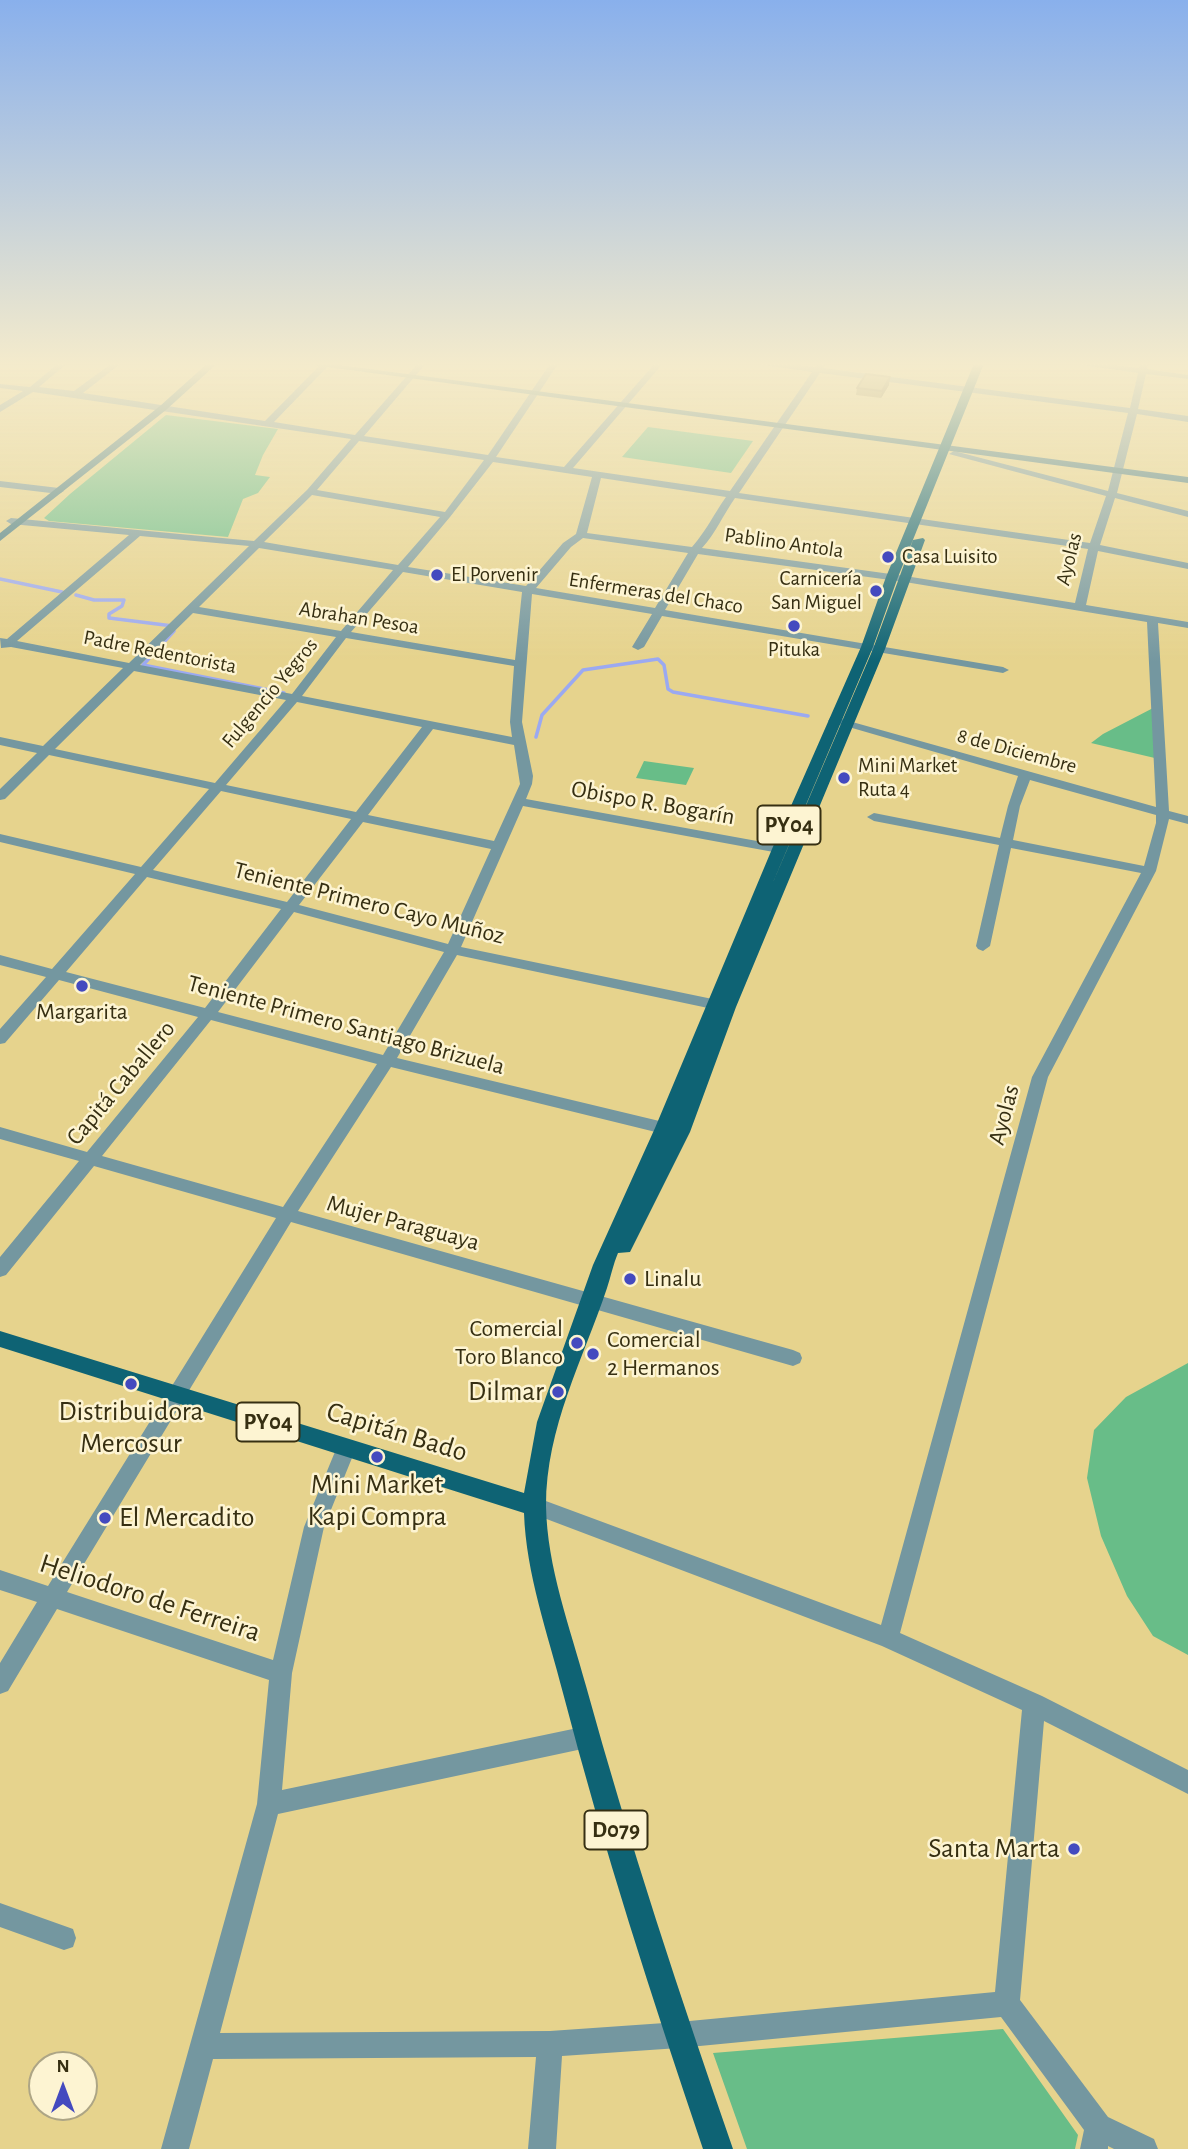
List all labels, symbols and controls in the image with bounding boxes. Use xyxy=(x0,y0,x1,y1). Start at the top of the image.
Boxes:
street label: Pablino Antola xyxy=(723,522,845,564)
street label: Ayolas xyxy=(1050,530,1088,588)
place label: Casa Luisito xyxy=(902,544,998,570)
marker: Casa Luisito xyxy=(880,549,896,565)
place label: El Porvenir xyxy=(451,562,538,588)
place label: Carnicería San Miguel xyxy=(771,566,862,616)
marker: El Porvenir xyxy=(429,567,445,583)
street label: Enfermeras del Chaco xyxy=(567,567,745,619)
marker: Carnicería San Miguel xyxy=(868,583,884,599)
street label: Abrahan Pesoa xyxy=(297,596,421,640)
marker: Pituka xyxy=(786,618,802,634)
street label: Padre Redentorista xyxy=(81,625,239,679)
street label: Fulgencio Yegros xyxy=(217,633,323,753)
place label: Pituka xyxy=(768,637,820,663)
street label: 8 de Diciembre xyxy=(954,723,1080,779)
place label: Mini Market Ruta 4 xyxy=(858,753,957,803)
marker: Mini Market Ruta 4 xyxy=(836,770,852,786)
street label: Obispo R. Bogarín xyxy=(569,774,737,832)
road number: PY04 xyxy=(758,806,820,845)
street label: Teniente Primero Cayo Muñoz xyxy=(231,855,507,951)
street label: Teniente Primero Santiago Brizuela xyxy=(184,969,508,1081)
marker: Margarita xyxy=(74,978,90,994)
place label: Margarita xyxy=(36,998,128,1026)
street label: Capitá Caballero xyxy=(61,1015,181,1151)
street label: Ayolas xyxy=(982,1082,1026,1148)
street label: Mujer Paraguaya xyxy=(324,1189,482,1257)
place label: Linalu xyxy=(644,1265,701,1293)
marker: Linalu xyxy=(622,1271,638,1287)
place label: Comercial Toro Blanco xyxy=(455,1315,563,1371)
place label: Comercial 2 Hermanos xyxy=(607,1326,720,1382)
marker: Comercial Toro Blanco xyxy=(569,1335,585,1351)
marker: Comercial 2 Hermanos xyxy=(585,1346,601,1362)
place label: Dilmar xyxy=(468,1375,544,1409)
marker: Distribuidora Mercosur xyxy=(123,1376,139,1392)
marker: Dilmar xyxy=(550,1384,566,1400)
place label: Distribuidora Mercosur xyxy=(58,1395,204,1461)
street label: Capitán Bado xyxy=(323,1395,471,1469)
road number: PY04 xyxy=(236,1402,300,1442)
marker: Mini Market Kapi Compra xyxy=(369,1449,385,1465)
place label: Mini Market Kapi Compra xyxy=(307,1468,447,1534)
place label: El Mercadito xyxy=(119,1501,254,1535)
marker: El Mercadito xyxy=(97,1510,113,1526)
street label: Heliodoro de Ferreira xyxy=(36,1547,264,1649)
road number: D079 xyxy=(584,1811,648,1850)
place label: Santa Marta xyxy=(928,1832,1060,1866)
marker: Santa Marta xyxy=(1066,1841,1082,1857)
north arrow xyxy=(28,2051,98,2121)
text: N xyxy=(56,2057,70,2076)

